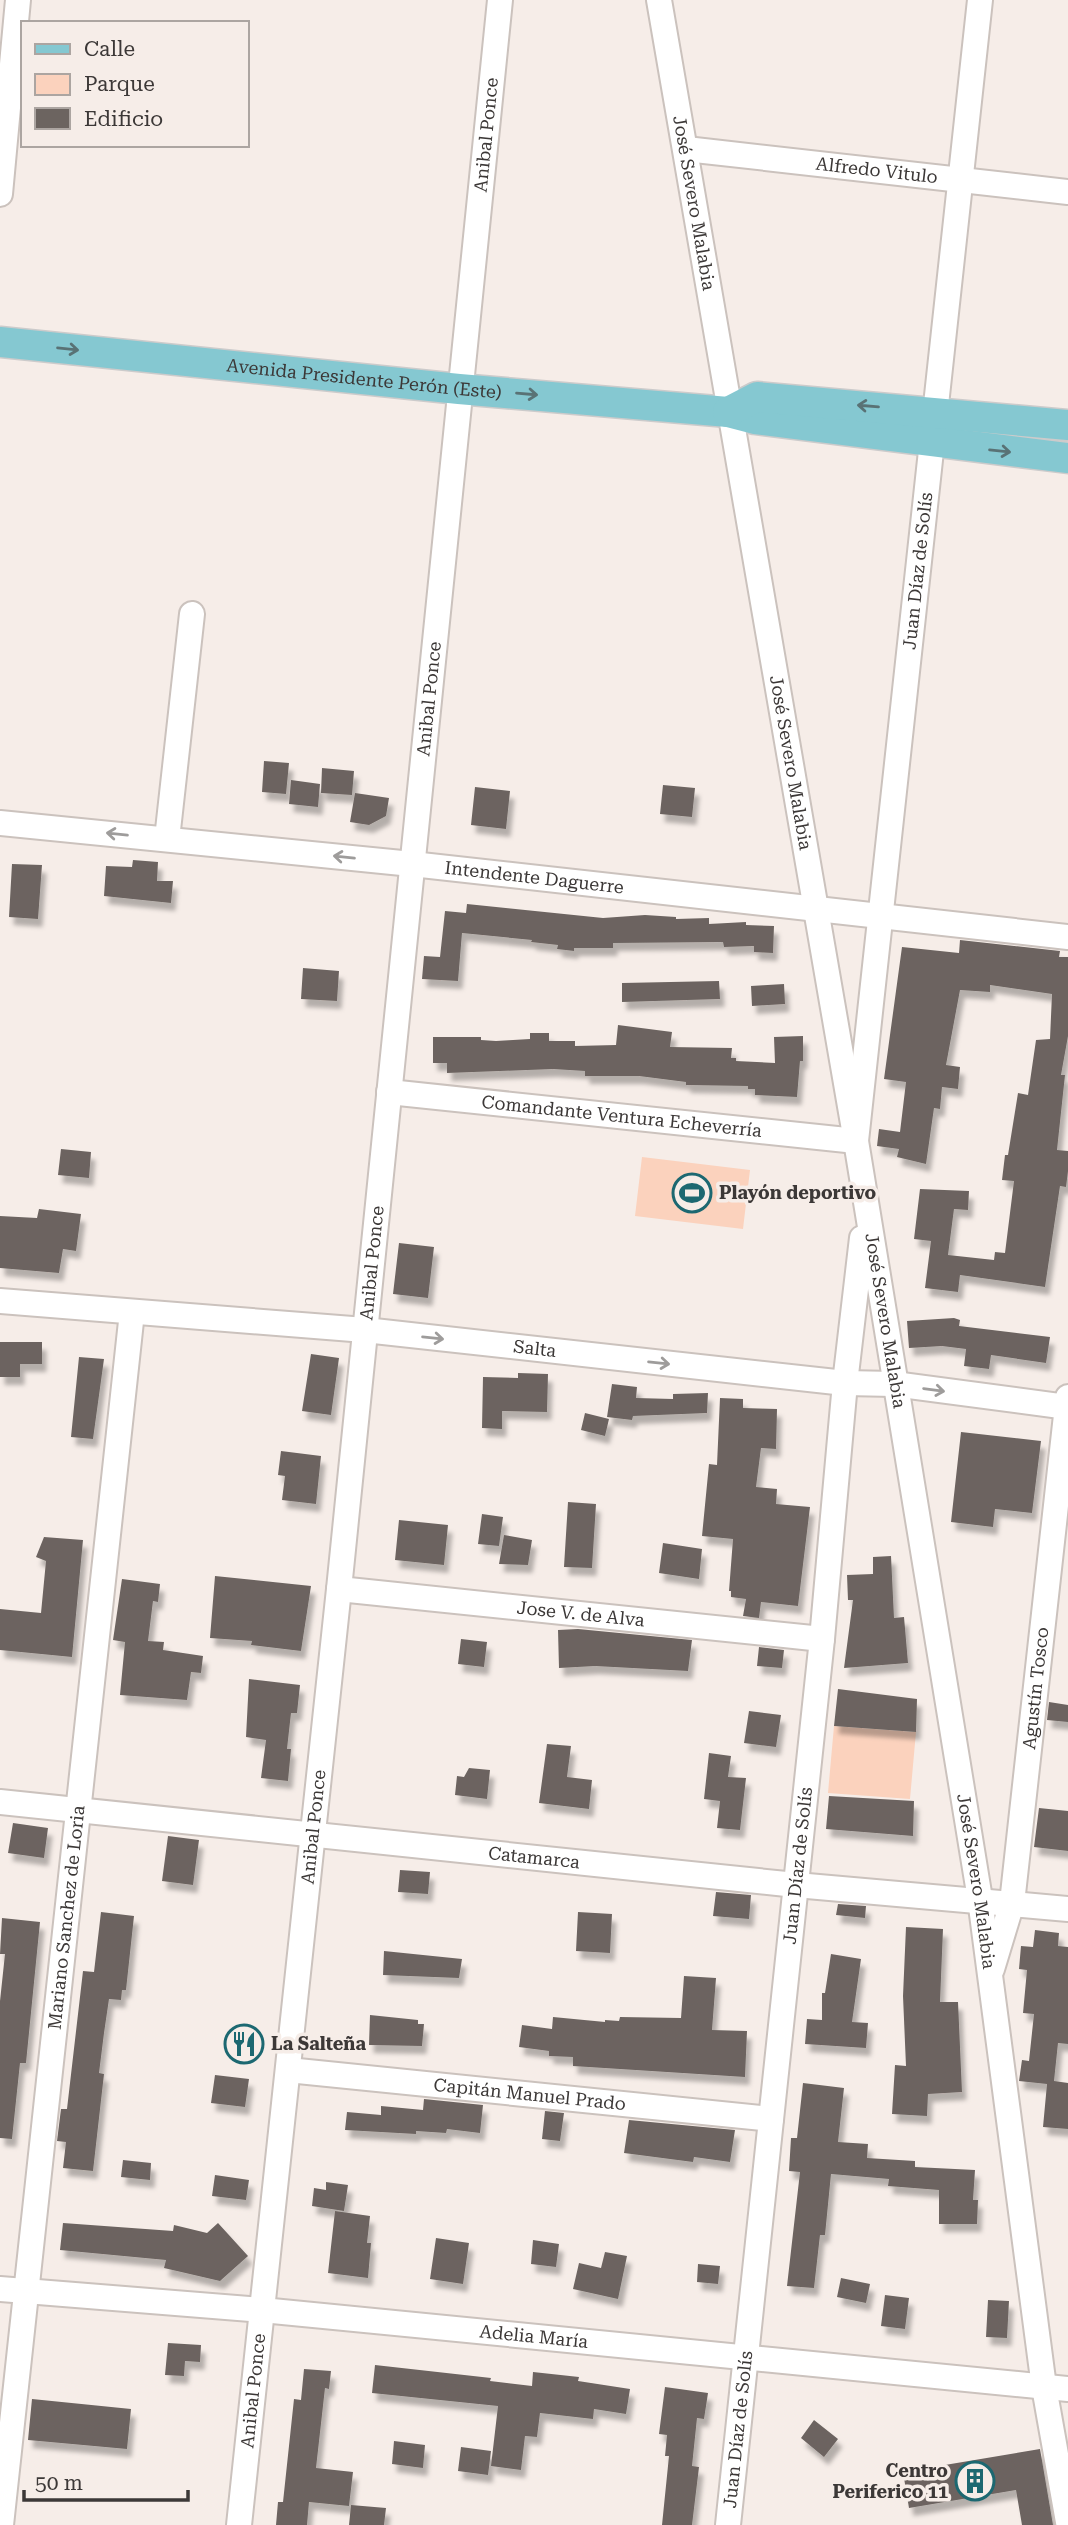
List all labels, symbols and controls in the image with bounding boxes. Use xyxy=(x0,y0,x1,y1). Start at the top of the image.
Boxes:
legend xyxy=(21,21,248,147)
text: Calle xyxy=(84,37,135,61)
text: Parque xyxy=(84,72,155,96)
street label: Anibal Ponce xyxy=(470,76,502,193)
text: Edificio xyxy=(84,107,163,131)
street label: José Severo Malabia xyxy=(669,114,720,292)
street label: Alfredo Vitulo xyxy=(815,153,939,187)
one-way arrow xyxy=(56,343,79,356)
street label: Avenida Presidente Perón (Este) xyxy=(226,354,503,403)
one-way arrow xyxy=(515,388,538,401)
one-way arrow xyxy=(857,399,880,412)
one-way arrow xyxy=(988,444,1011,457)
street label: Juan Díaz de Solís xyxy=(898,491,936,651)
street label: Anibal Ponce xyxy=(412,640,445,757)
street label: José Severo Malabia xyxy=(766,674,817,852)
one-way arrow xyxy=(107,828,129,841)
one-way arrow xyxy=(333,851,356,864)
street label: Intendente Daguerre xyxy=(444,857,625,898)
street label: Comandante Ventura Echeverría xyxy=(481,1091,763,1141)
sports icon: Playón deportivo xyxy=(671,1172,713,1214)
place label: Playón deportivo xyxy=(719,1182,877,1203)
street label: Anibal Ponce xyxy=(355,1205,388,1321)
street label: José Severo Malabia xyxy=(861,1232,911,1410)
one-way arrow xyxy=(421,1332,444,1345)
street label: Salta xyxy=(512,1335,558,1361)
one-way arrow xyxy=(647,1356,670,1369)
one-way arrow xyxy=(922,1383,945,1396)
street label: Jose V. de Alva xyxy=(516,1596,646,1631)
street label: Agustín Tosco xyxy=(1018,1626,1052,1750)
street label: Anibal Ponce xyxy=(297,1768,330,1885)
street label: Juan Díaz de Solís xyxy=(779,1786,816,1945)
street label: José Severo Malabia xyxy=(953,1792,1000,1971)
street label: Mariano Sanchez de Loria xyxy=(44,1804,89,2031)
street label: Catamarca xyxy=(487,1842,581,1872)
restaurant icon: La Salteña xyxy=(223,2023,265,2065)
place label: La Salteña xyxy=(271,2033,366,2054)
street label: Capitán Manuel Prado xyxy=(433,2074,627,2114)
street label: Adelia María xyxy=(479,2320,589,2352)
street label: Anibal Ponce xyxy=(236,2332,269,2449)
street label: Juan Díaz de Solís xyxy=(719,2350,756,2509)
scale bar xyxy=(24,2458,189,2502)
place label: Centro Periferico 11 xyxy=(833,2460,948,2502)
building icon: Centro Periferico 11 xyxy=(954,2460,996,2502)
text: 50 m xyxy=(35,2471,83,2495)

